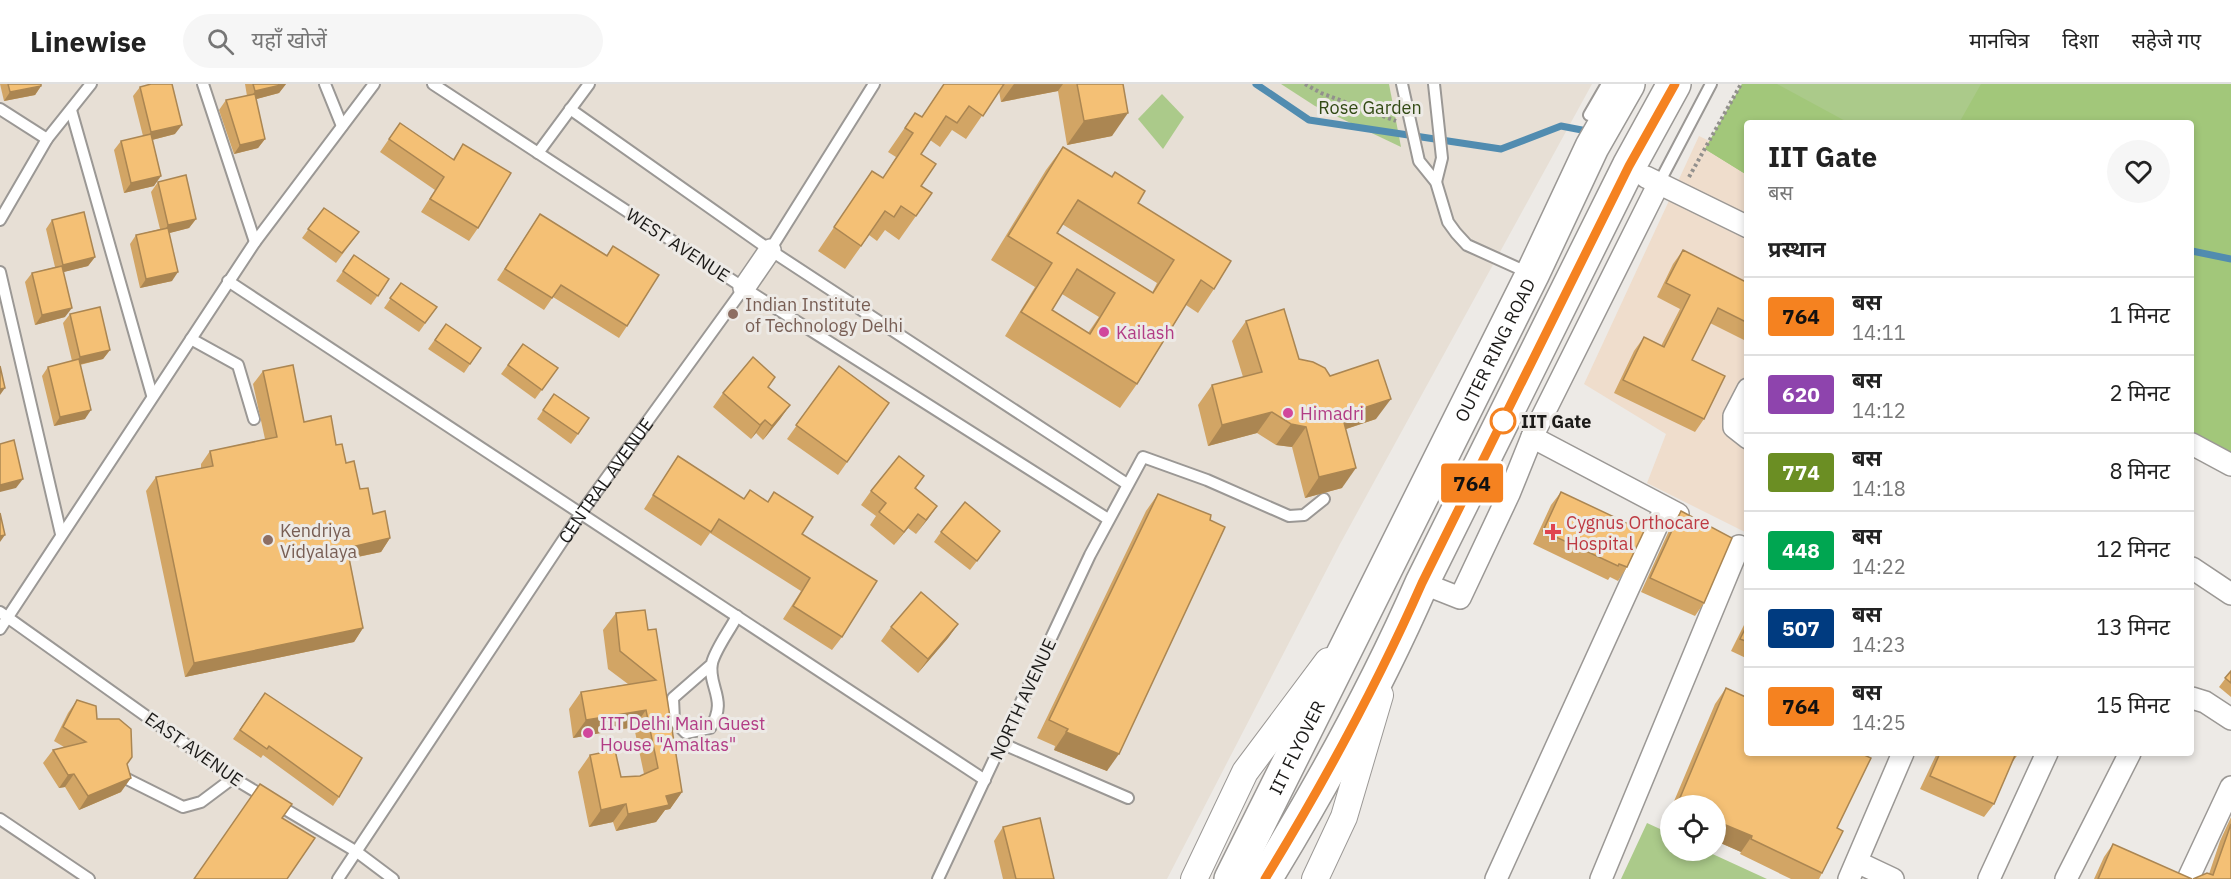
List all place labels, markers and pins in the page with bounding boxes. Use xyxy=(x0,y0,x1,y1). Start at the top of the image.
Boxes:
place label: Indian Institute of Technology Delhi xyxy=(745,293,903,337)
marker: Indian Institute of Technology Delhi xyxy=(726,307,740,321)
place label: Kailash xyxy=(1116,321,1175,344)
marker: Kailash xyxy=(1097,325,1111,339)
place label: Himadri xyxy=(1300,402,1364,425)
marker: Himadri xyxy=(1281,406,1295,420)
marker: IIT Gate xyxy=(1490,408,1516,434)
place label: IIT Gate xyxy=(1521,410,1591,433)
place label: Cygnus Orthocare Hospital xyxy=(1566,511,1710,555)
place label: Kendriya Vidyalaya xyxy=(280,519,357,563)
marker: Cygnus Orthocare Hospital xyxy=(1544,523,1562,541)
marker: Kendriya Vidyalaya xyxy=(261,533,275,547)
place label: IIT Delhi Main Guest House "Amaltas" xyxy=(600,712,765,756)
marker: IIT Delhi Main Guest House "Amaltas" xyxy=(581,726,595,740)

